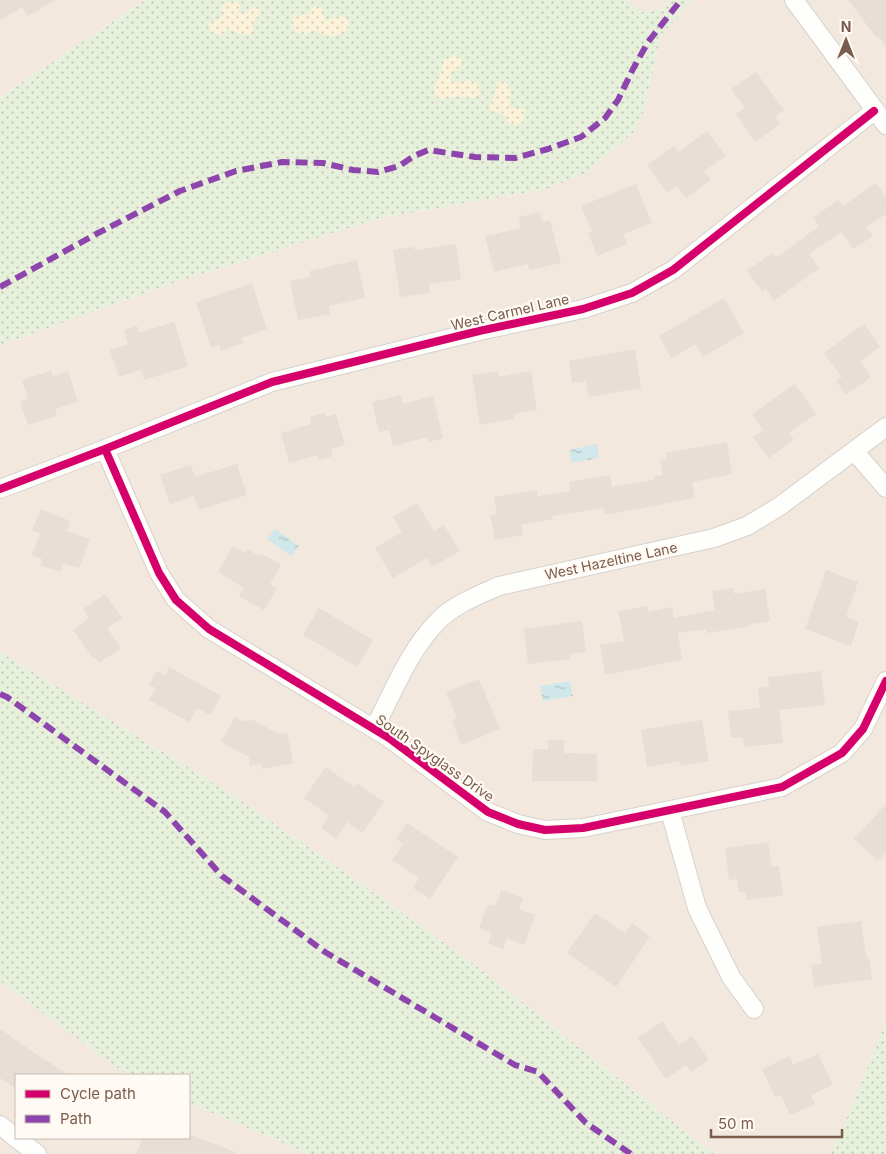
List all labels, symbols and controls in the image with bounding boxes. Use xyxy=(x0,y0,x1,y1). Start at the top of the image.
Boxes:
north arrow xyxy=(821,15,871,65)
text: N xyxy=(841,18,851,35)
street label: West Carmel Lane xyxy=(449,290,571,333)
street label: West Hazeltine Lane xyxy=(543,538,679,583)
street label: South Spyglass Drive xyxy=(373,710,498,805)
legend xyxy=(15,1074,190,1139)
text: Cycle path xyxy=(60,1084,136,1103)
scale bar xyxy=(711,1106,842,1138)
text: Path xyxy=(60,1109,92,1128)
text: 50 m xyxy=(718,1114,754,1133)

